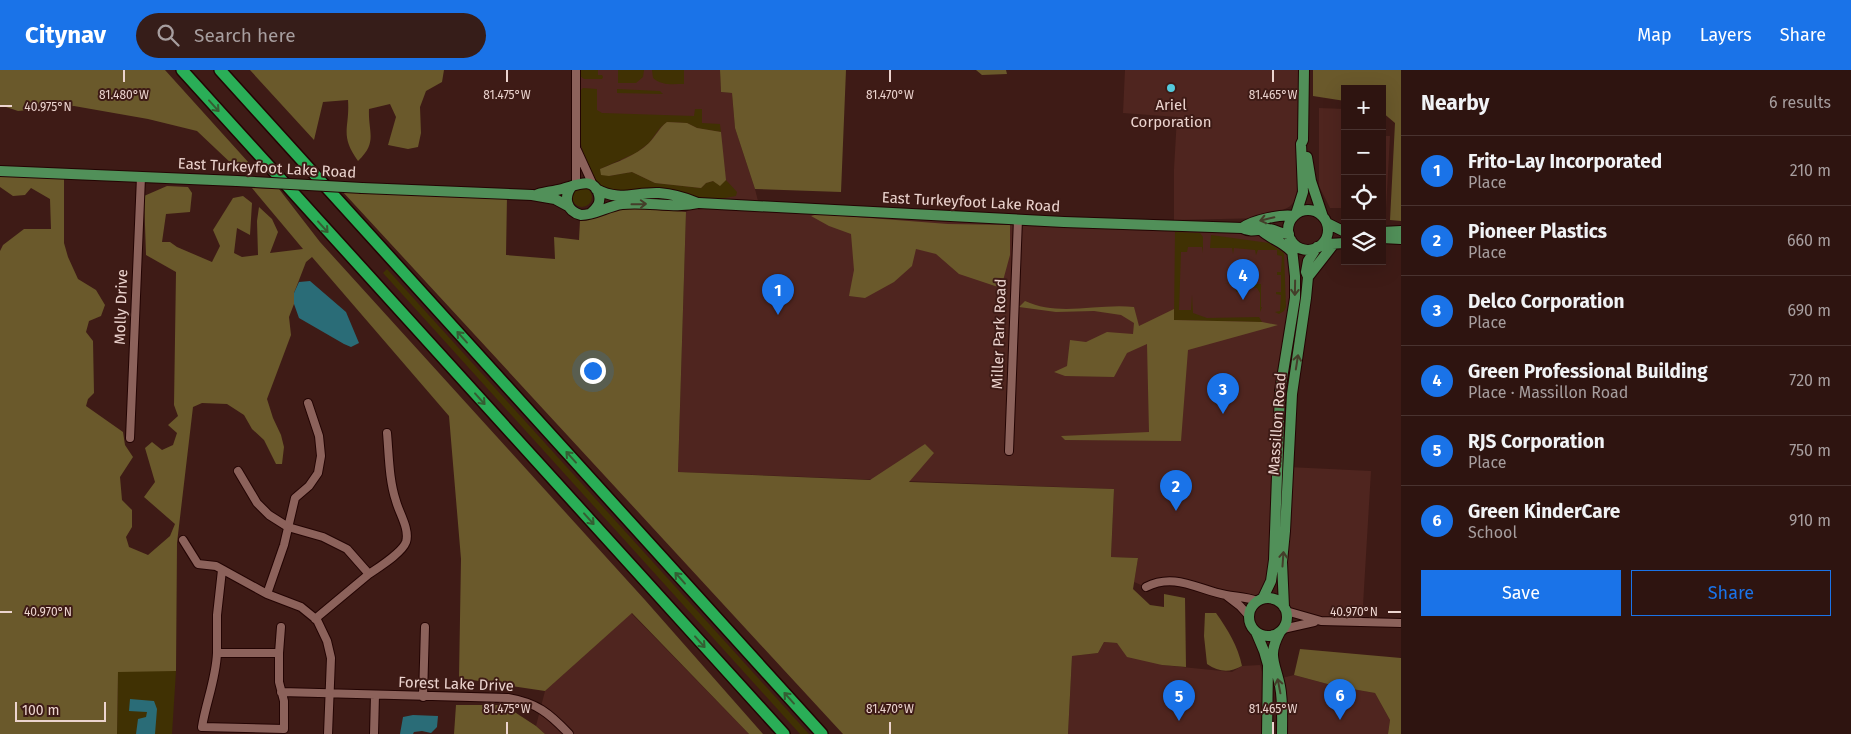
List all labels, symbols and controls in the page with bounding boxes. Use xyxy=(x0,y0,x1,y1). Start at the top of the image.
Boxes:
search box xyxy=(136,13,486,58)
text: Citynav xyxy=(25,21,106,49)
icon: search xyxy=(154,21,182,49)
text: Search here xyxy=(194,24,296,47)
text: Map xyxy=(1637,24,1672,46)
text: Layers xyxy=(1700,24,1752,46)
text: Share xyxy=(1780,24,1826,46)
marker: Ariel Corporation xyxy=(1165,82,1177,94)
map controls xyxy=(1341,85,1386,265)
button: + xyxy=(1341,85,1386,130)
text: 81.480°W xyxy=(99,88,149,102)
text: 81.475°W xyxy=(483,88,531,102)
text: 81.470°W xyxy=(866,88,914,102)
text: 81.465°W xyxy=(1249,88,1297,102)
text: Nearby xyxy=(1421,90,1489,116)
text: 6 results xyxy=(1769,93,1831,112)
place label: Ariel Corporation xyxy=(1131,96,1211,131)
text: 40.975°N xyxy=(24,100,72,114)
one-way arrow xyxy=(208,100,220,113)
button: − xyxy=(1341,130,1386,175)
text: Frito-Lay Incorporated xyxy=(1468,150,1662,173)
street label: East Turkeyfoot Lake Road xyxy=(177,154,357,182)
text: 1 xyxy=(1433,161,1441,180)
text: 210 m xyxy=(1790,161,1831,180)
text: Place xyxy=(1468,173,1507,192)
button: locate xyxy=(1341,175,1386,220)
street label: East Turkeyfoot Lake Road xyxy=(881,188,1061,216)
one-way arrow xyxy=(630,199,647,209)
one-way arrow xyxy=(1260,215,1276,224)
one-way arrow xyxy=(317,220,329,233)
button: layers xyxy=(1341,220,1386,265)
text: Pioneer Plastics xyxy=(1468,220,1607,243)
text: 2 xyxy=(1433,231,1441,250)
text: 660 m xyxy=(1787,231,1831,250)
text: Place xyxy=(1468,243,1507,262)
pin: 4 xyxy=(1227,259,1259,300)
street label: Molly Drive xyxy=(111,269,131,345)
pin: 1 xyxy=(762,274,794,315)
street label: Miller Park Road xyxy=(988,278,1010,390)
one-way arrow xyxy=(1290,280,1300,296)
text: Delco Corporation xyxy=(1468,290,1625,313)
text: 3 xyxy=(1433,301,1441,320)
text: 690 m xyxy=(1787,301,1831,320)
text: Place xyxy=(1468,313,1507,332)
one-way arrow xyxy=(456,330,468,343)
one-way arrow xyxy=(1292,354,1302,370)
your location xyxy=(580,358,606,384)
text: Green Professional Building xyxy=(1468,360,1708,383)
text: 4 xyxy=(1432,371,1442,390)
text: 720 m xyxy=(1789,371,1831,390)
street label: Massillon Road xyxy=(1264,372,1290,476)
pin: 3 xyxy=(1207,373,1239,414)
text: Place · Massillon Road xyxy=(1468,383,1628,402)
one-way arrow xyxy=(474,392,486,405)
text: RJS Corporation xyxy=(1468,430,1605,453)
text: 5 xyxy=(1433,441,1441,460)
text: 750 m xyxy=(1789,441,1831,460)
one-way arrow xyxy=(565,451,577,464)
text: Place xyxy=(1468,453,1507,472)
pin: 2 xyxy=(1160,470,1192,511)
text: Green KinderCare xyxy=(1468,500,1620,523)
text: 6 xyxy=(1432,511,1442,530)
text: 910 m xyxy=(1789,511,1831,530)
one-way arrow xyxy=(583,513,594,526)
text: School xyxy=(1468,523,1517,542)
one-way arrow xyxy=(1278,551,1287,567)
button: Save xyxy=(1421,570,1621,616)
button: Share xyxy=(1631,570,1831,616)
one-way arrow xyxy=(674,571,686,584)
text: 40.970°N xyxy=(24,605,72,619)
text: 40.970°N xyxy=(1330,605,1378,619)
one-way arrow xyxy=(694,635,706,648)
street label: Forest Lake Drive xyxy=(398,673,514,695)
one-way arrow xyxy=(1273,678,1283,694)
pin: 6 xyxy=(1324,679,1356,720)
pin: 5 xyxy=(1163,680,1195,721)
one-way arrow xyxy=(783,691,795,704)
scale bar xyxy=(15,699,106,722)
text: 100 m xyxy=(22,702,59,719)
text: 81.475°W xyxy=(483,702,531,716)
text: 81.470°W xyxy=(866,702,914,716)
text: 81.465°W xyxy=(1249,702,1297,716)

